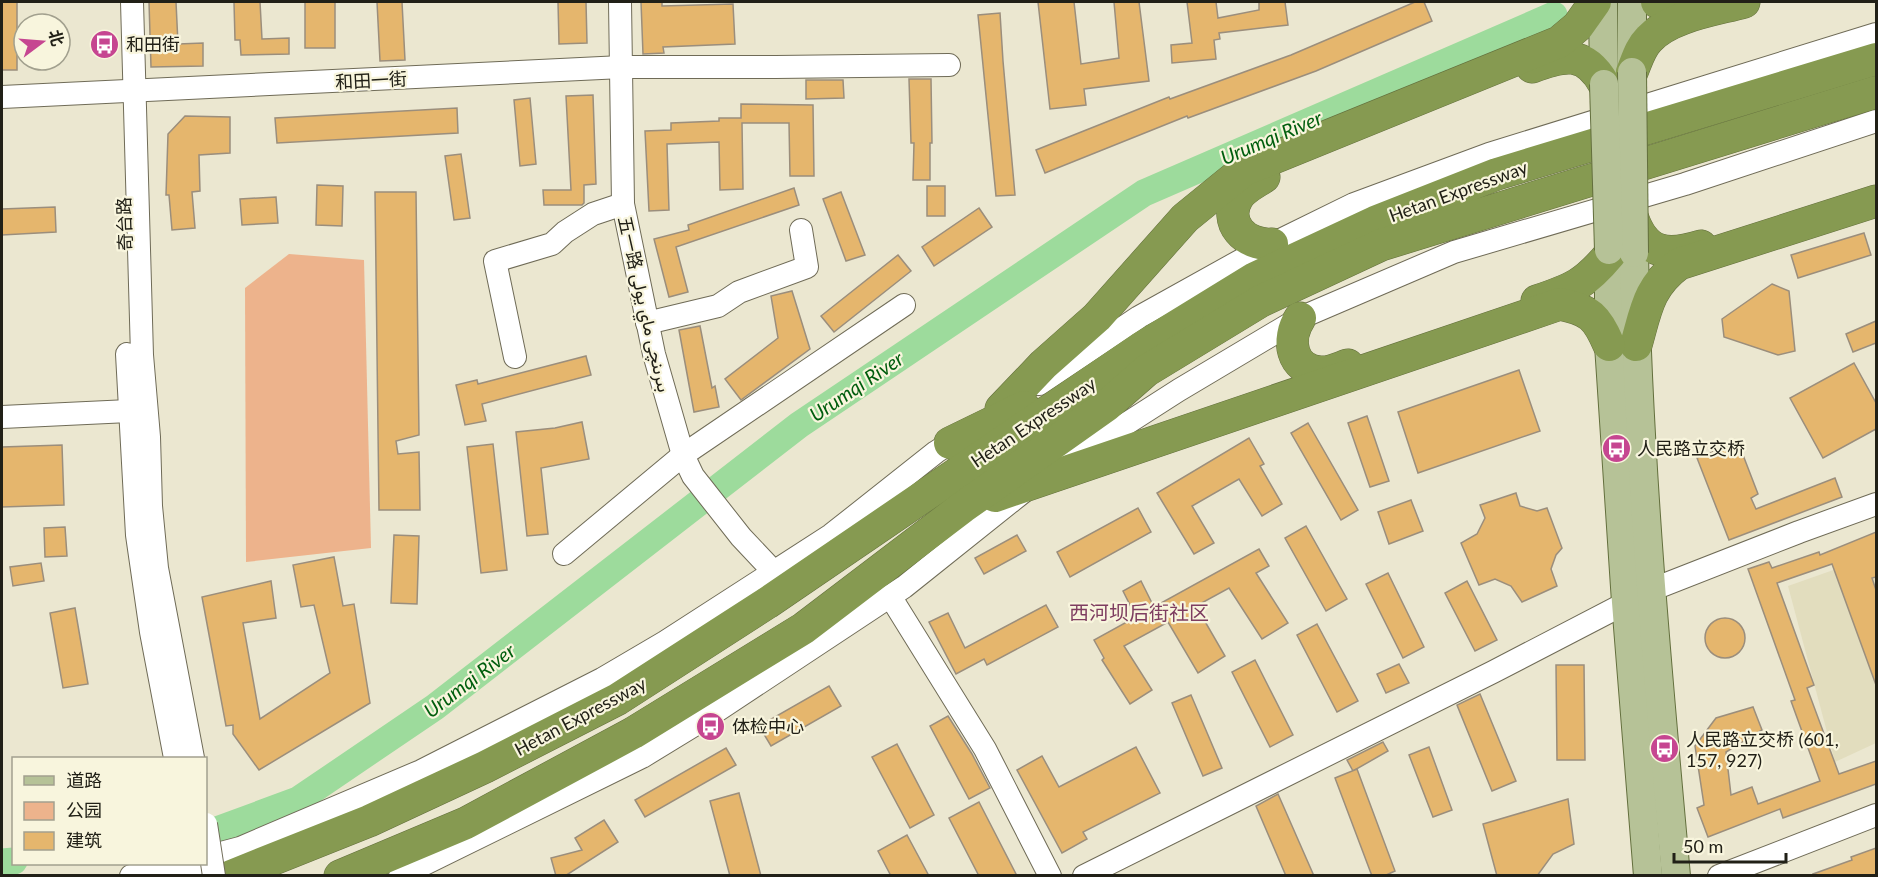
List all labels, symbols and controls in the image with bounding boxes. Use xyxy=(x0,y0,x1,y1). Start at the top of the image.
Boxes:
north arrow xyxy=(12,12,72,72)
text: 北 xyxy=(46,27,68,48)
bus stop icon: 和田街 xyxy=(89,28,121,60)
place label: 和田街 xyxy=(126,33,180,55)
street label: 和田一街 xyxy=(334,67,408,93)
water label: Urumqi River xyxy=(1217,104,1326,169)
street label: Hetan Expressway xyxy=(1386,155,1531,226)
street label: 奇台路 xyxy=(112,197,136,251)
street label: 五一路 بىرىنچى ماي يولى xyxy=(609,214,676,395)
water label: Urumqi River xyxy=(805,345,908,426)
street label: Hetan Expressway xyxy=(966,372,1100,472)
bus stop icon: 人民路立交桥 xyxy=(1600,432,1632,464)
place label: 人民路立交桥 xyxy=(1637,437,1745,459)
district label: 西河坝后街社区 xyxy=(1069,600,1209,624)
water label: Urumqi River xyxy=(419,637,520,722)
street label: Hetan Expressway xyxy=(510,672,650,760)
bus stop icon: 体检中心 xyxy=(695,710,727,742)
place label: 体检中心 xyxy=(732,715,804,737)
place label: 人民路立交桥 (601, 157, 927) xyxy=(1686,728,1839,771)
bus stop icon: 人民路立交桥 (601, 157, 927) xyxy=(1649,733,1681,765)
legend xyxy=(12,757,207,865)
text: 道路 xyxy=(66,769,102,791)
text: 公园 xyxy=(66,799,102,821)
scale bar xyxy=(1674,826,1786,864)
text: 建筑 xyxy=(66,829,102,851)
text: 50 m xyxy=(1683,835,1723,857)

